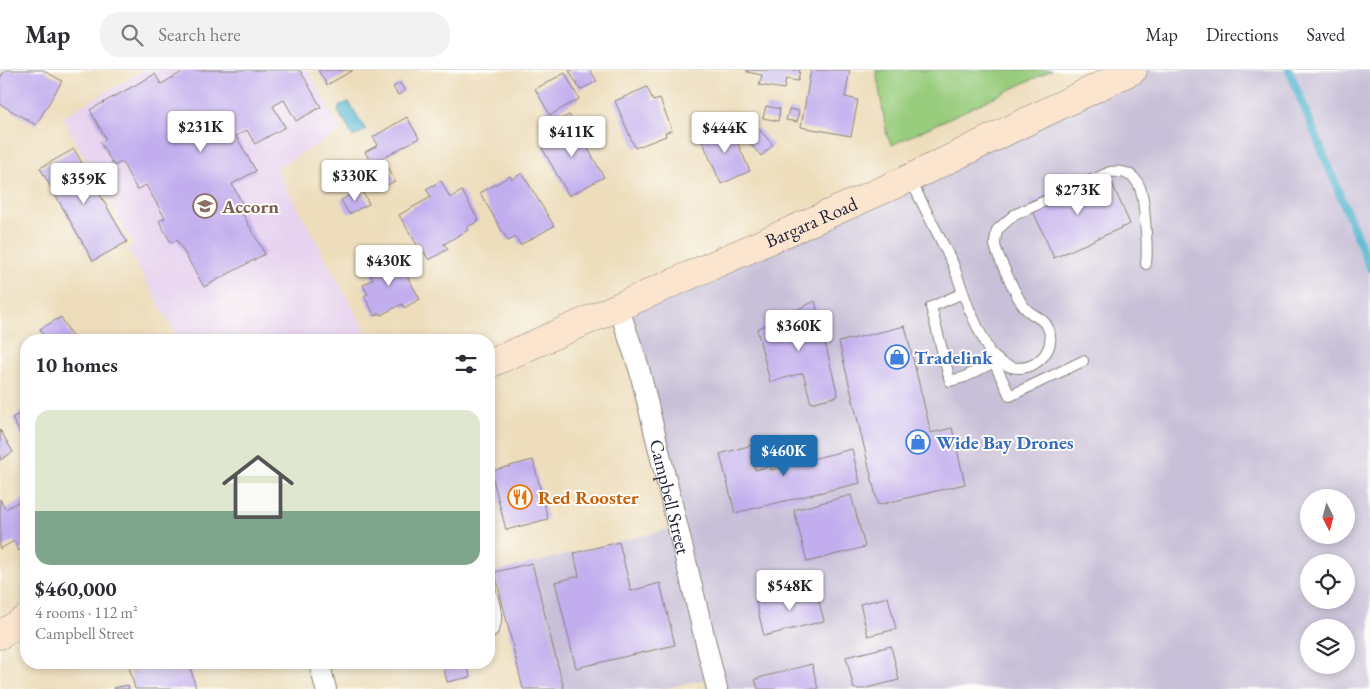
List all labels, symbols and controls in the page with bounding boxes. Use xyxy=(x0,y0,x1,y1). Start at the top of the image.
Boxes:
search box xyxy=(100,12,450,57)
text: Map xyxy=(25,19,70,50)
icon: search xyxy=(118,21,146,49)
text: Search here xyxy=(158,22,241,47)
text: Map xyxy=(1146,23,1178,46)
text: Directions xyxy=(1206,23,1278,46)
text: Saved xyxy=(1306,23,1345,46)
pin: $231K xyxy=(166,111,236,153)
pin: $444K xyxy=(690,112,760,154)
text: $231K xyxy=(179,116,223,137)
pin: $411K xyxy=(537,116,607,158)
text: $444K xyxy=(703,117,747,138)
text: $411K xyxy=(550,121,594,142)
pin: $330K xyxy=(320,160,390,202)
pin: $359K xyxy=(49,162,119,205)
text: $330K xyxy=(333,165,377,186)
text: $359K xyxy=(62,168,106,189)
pin: $273K xyxy=(1043,174,1113,216)
text: $273K xyxy=(1056,179,1100,200)
street label: Bargara Road xyxy=(761,191,862,254)
school or university icon: Accorn xyxy=(192,193,218,219)
place label: Accorn xyxy=(221,194,279,219)
pin: $430K xyxy=(354,244,424,287)
text: $430K xyxy=(367,250,411,271)
pin: $360K xyxy=(764,310,834,352)
text: $360K xyxy=(777,315,821,336)
shop icon: Tradelink xyxy=(884,344,910,370)
place label: Tradelink xyxy=(914,345,993,370)
icon: filters xyxy=(452,350,480,378)
text: 10 homes xyxy=(35,351,118,378)
shop icon: Wide Bay Drones xyxy=(905,429,931,455)
place label: Wide Bay Drones xyxy=(936,430,1074,455)
pin: $460K xyxy=(749,434,819,477)
street label: Campbell Street xyxy=(644,437,696,557)
text: $460K xyxy=(762,440,806,461)
icon: home xyxy=(213,442,303,532)
restaurant icon: Red Rooster xyxy=(507,484,533,510)
place label: Red Rooster xyxy=(538,485,639,510)
north arrow xyxy=(1300,489,1355,544)
map controls xyxy=(1300,489,1355,674)
button: locate xyxy=(1300,554,1355,609)
pin: $548K xyxy=(755,570,825,612)
text: $460,000 xyxy=(35,575,117,602)
text: $548K xyxy=(768,575,812,596)
text: 4 rooms · 112 m² xyxy=(35,602,138,623)
button: layers xyxy=(1300,619,1355,674)
text: Campbell Street xyxy=(35,623,134,644)

